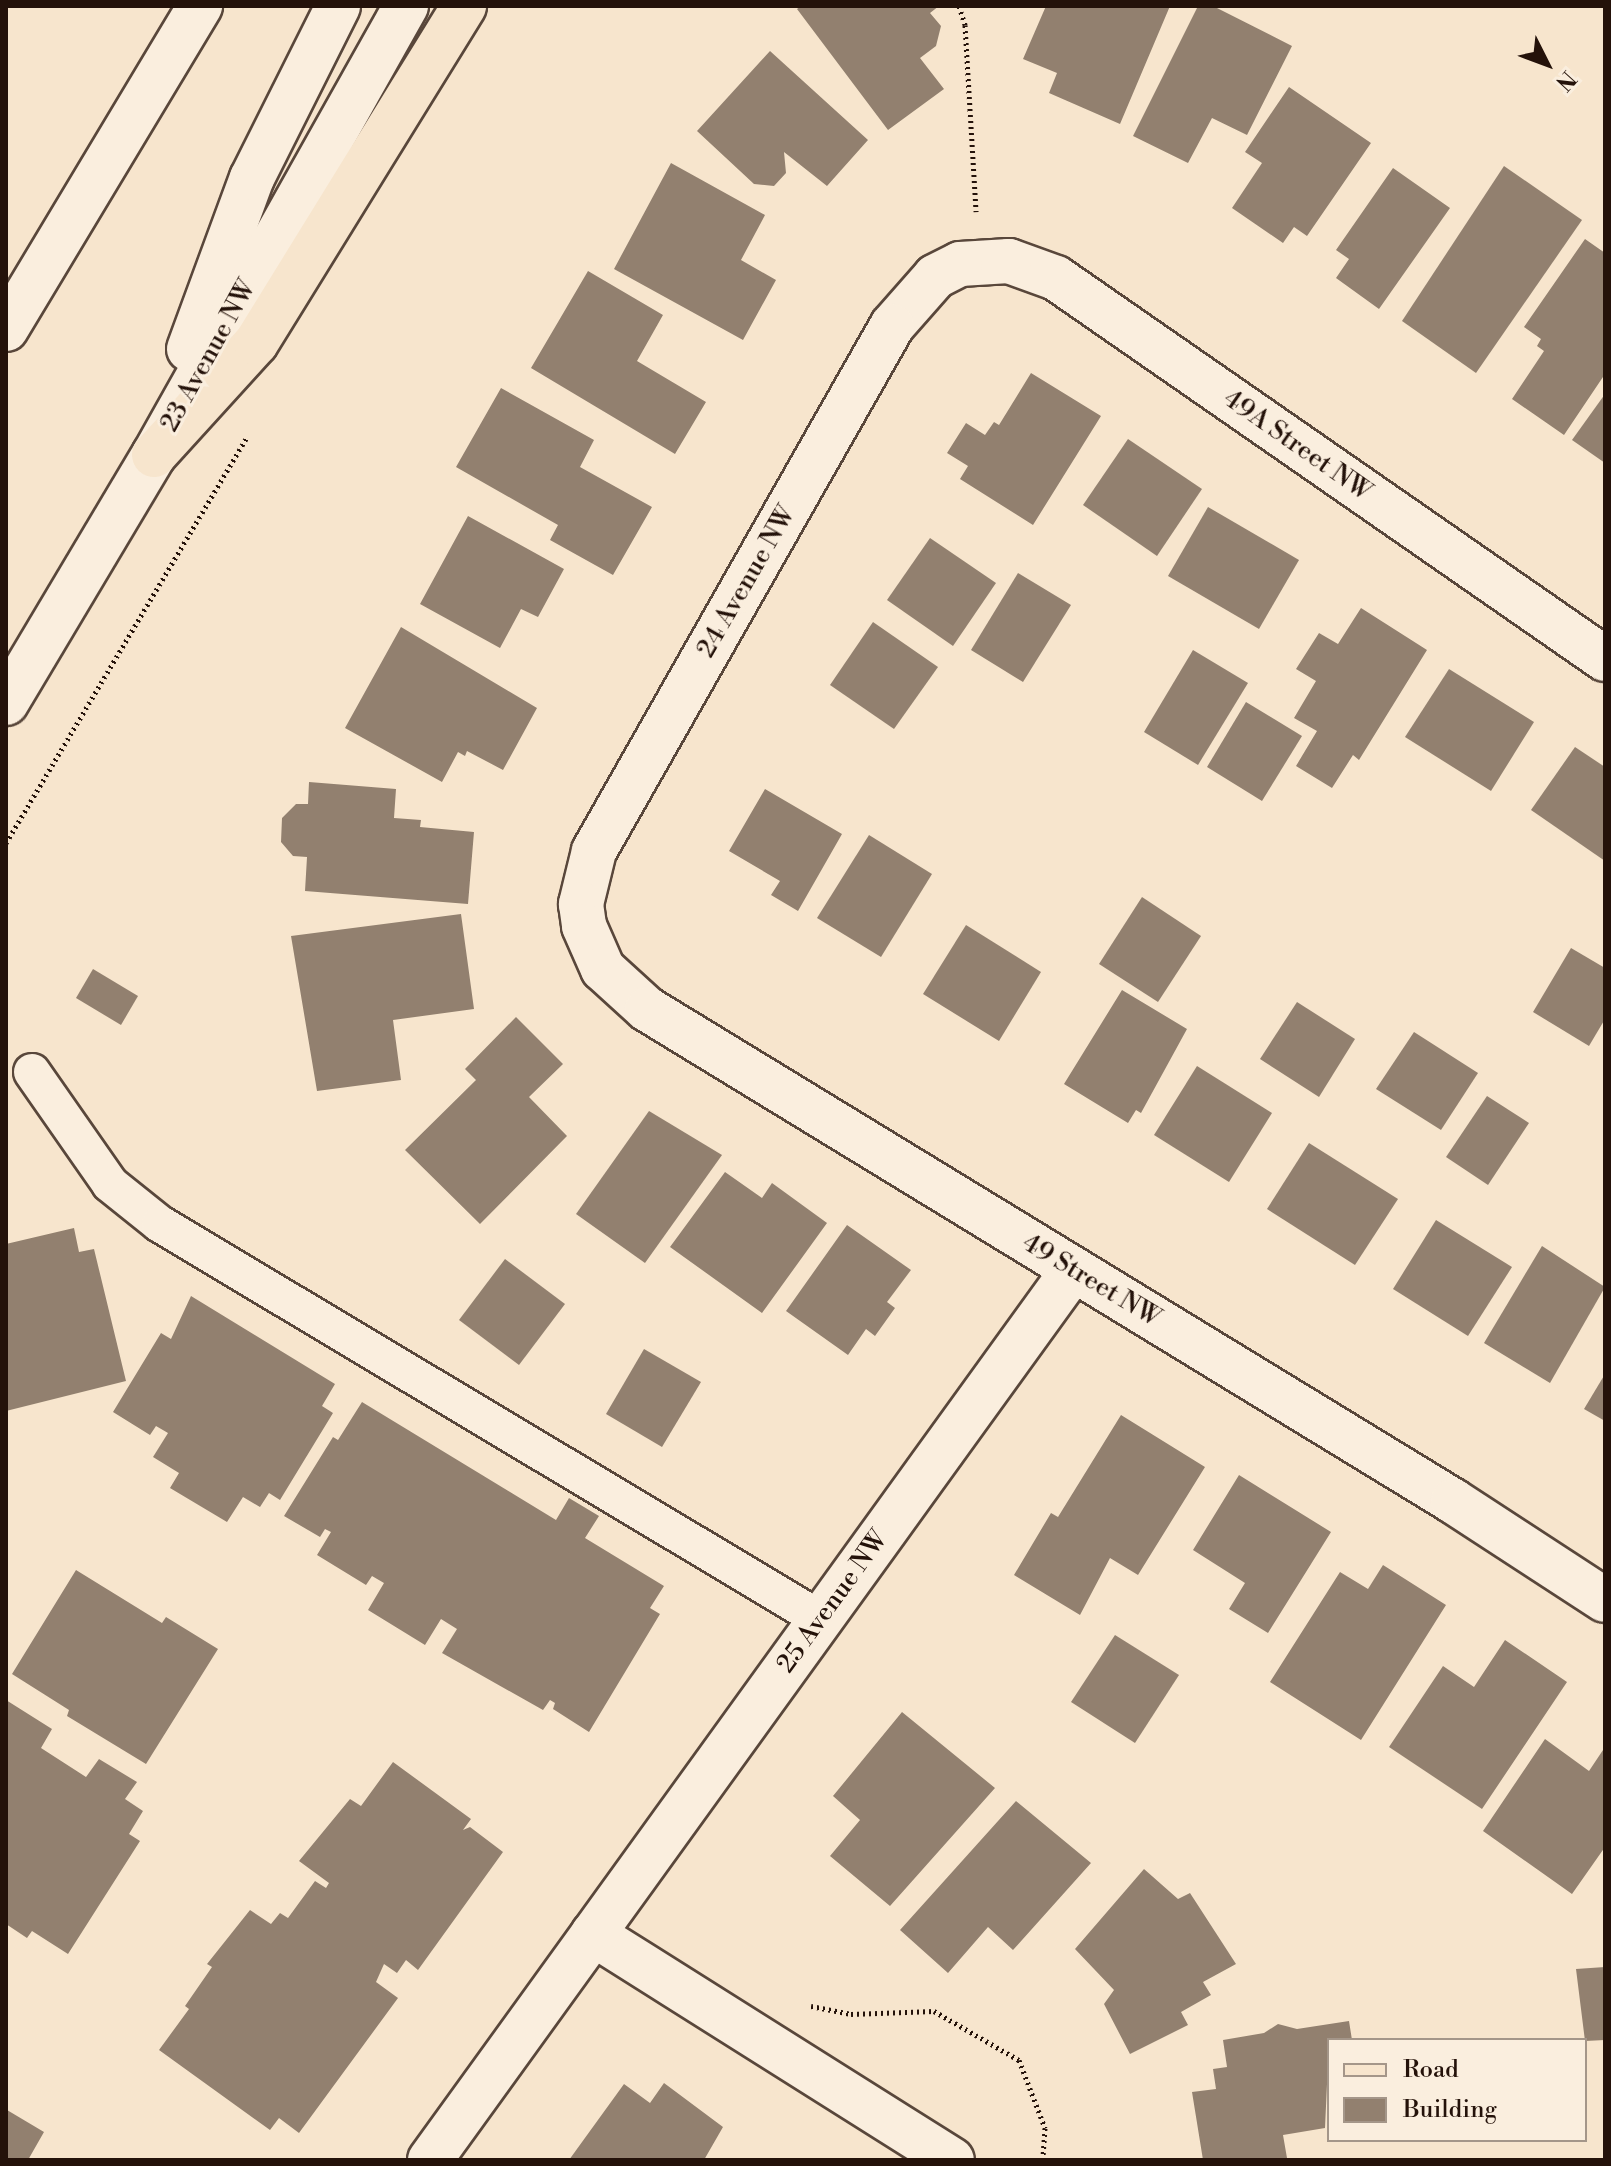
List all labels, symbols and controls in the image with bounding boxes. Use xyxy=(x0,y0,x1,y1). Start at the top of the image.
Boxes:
north arrow xyxy=(1507,24,1587,104)
text: N xyxy=(1549,65,1581,96)
street label: 23 Avenue NW xyxy=(155,275,263,437)
street label: 49A Street NW xyxy=(1217,384,1377,508)
street label: 24 Avenue NW xyxy=(691,501,803,663)
street label: 49 Street NW xyxy=(1016,1228,1166,1334)
street label: 25 Avenue NW xyxy=(771,1525,895,1679)
legend xyxy=(1327,2038,1587,2142)
text: Road xyxy=(1403,2055,1459,2085)
text: Building xyxy=(1403,2095,1497,2125)

